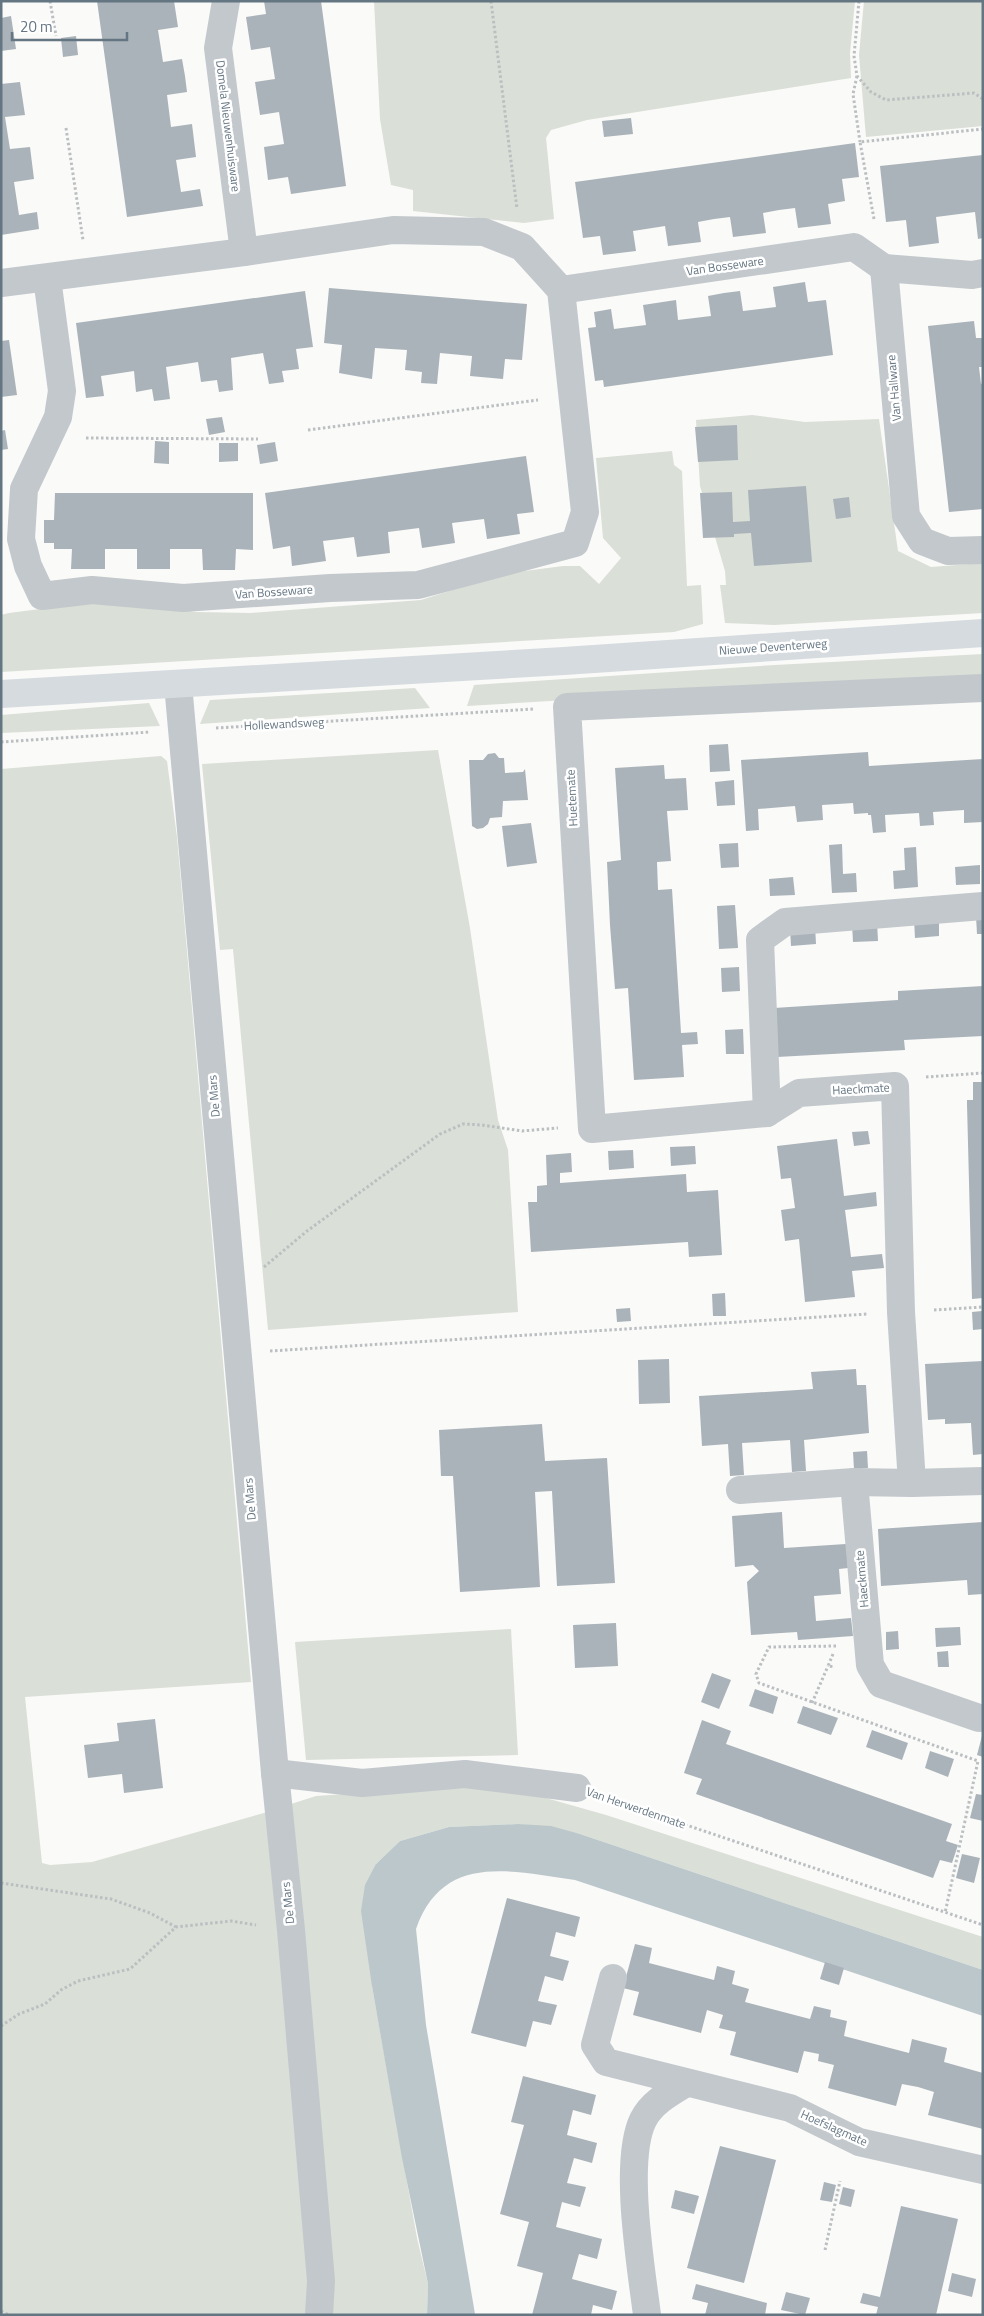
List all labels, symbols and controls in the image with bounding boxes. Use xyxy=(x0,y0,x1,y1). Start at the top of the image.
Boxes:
scale bar xyxy=(12,10,128,42)
text: 20 m xyxy=(20,15,53,38)
street label: Domela Nieuwenhuisware xyxy=(211,59,246,193)
street label: Van Bosseware xyxy=(685,251,765,280)
street label: Van Hallware xyxy=(881,354,906,422)
street label: Van Bosseware xyxy=(234,579,313,604)
street label: Nieuwe Deventerweg xyxy=(718,633,828,660)
street label: Hollewandsweg xyxy=(243,712,325,735)
street label: Huetemate xyxy=(561,769,582,827)
street label: De Mars xyxy=(202,1074,225,1118)
street label: Haeckmate xyxy=(832,1078,890,1099)
street label: De Mars xyxy=(238,1477,261,1521)
street label: Haeckmate xyxy=(850,1550,873,1608)
street label: Van Herwerdenmate xyxy=(584,1782,689,1833)
street label: De Mars xyxy=(276,1881,299,1925)
street label: Hoefslagmate xyxy=(798,2104,871,2151)

